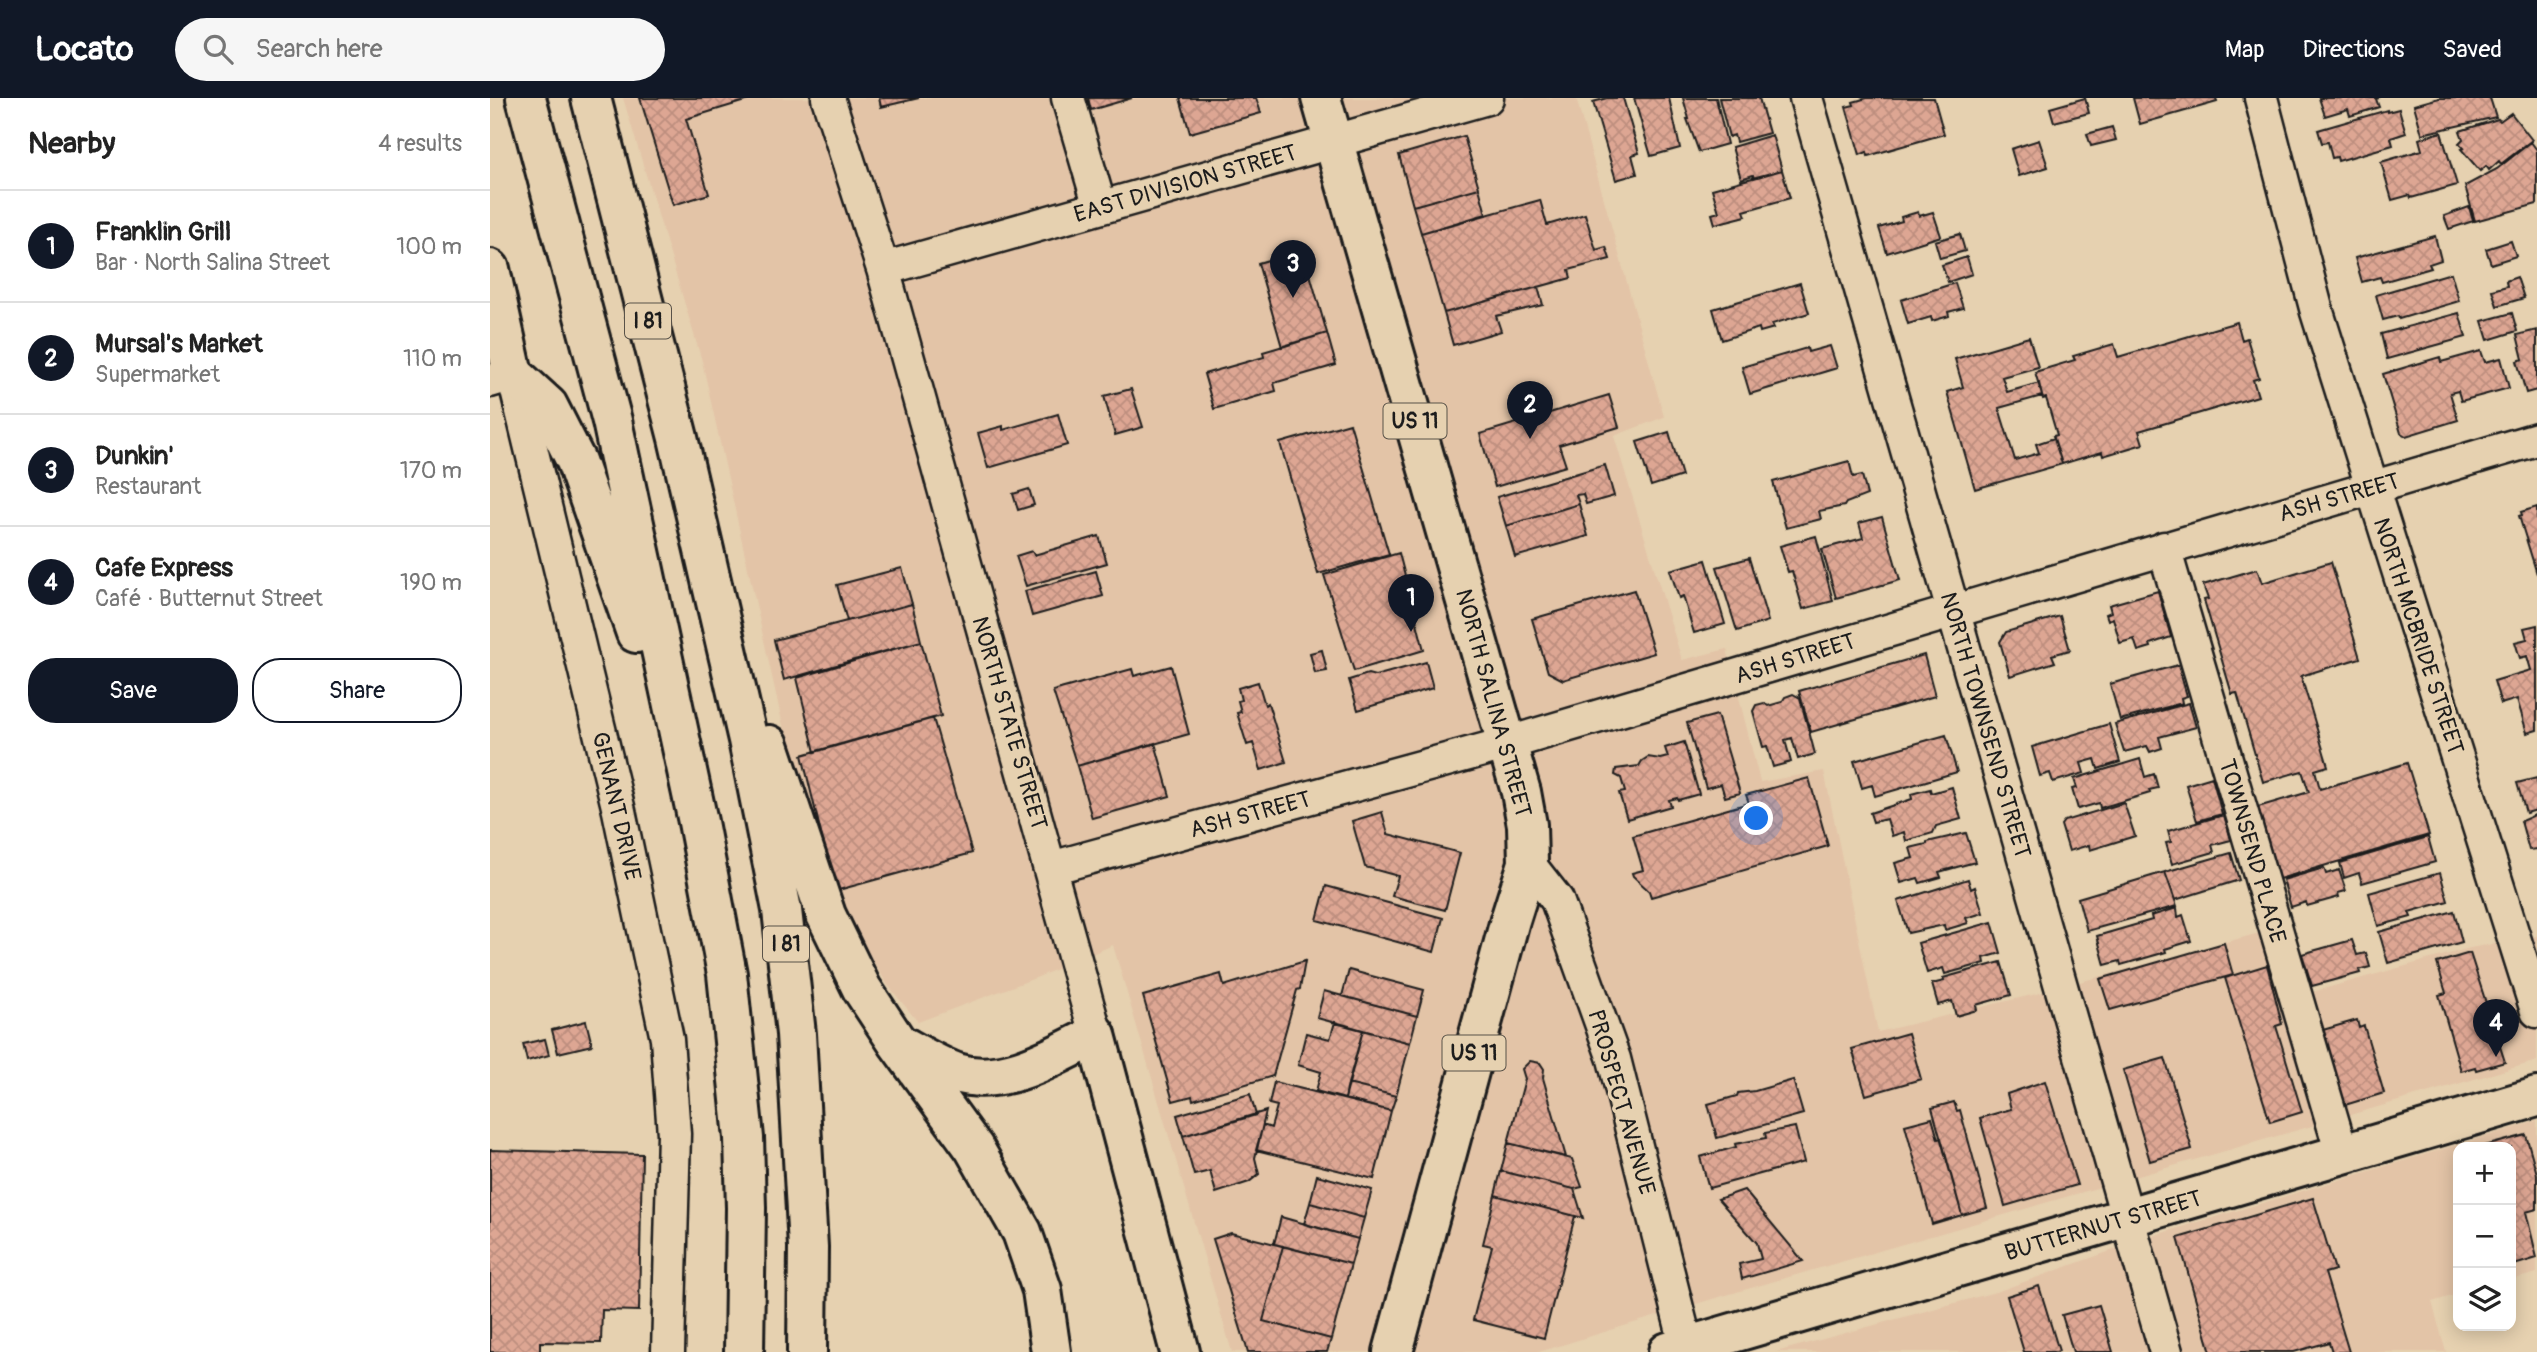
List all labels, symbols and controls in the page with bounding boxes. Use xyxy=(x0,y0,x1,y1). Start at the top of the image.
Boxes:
search box xyxy=(175,18,665,81)
text: Locato xyxy=(35,29,133,70)
icon: search xyxy=(199,30,237,68)
text: Search here xyxy=(255,33,382,65)
text: Map xyxy=(2225,35,2265,64)
text: Directions xyxy=(2303,35,2404,64)
text: Saved xyxy=(2442,35,2502,64)
text: Nearby xyxy=(28,125,115,162)
text: 4 results xyxy=(378,129,462,158)
street label: EAST DIVISION STREET xyxy=(1070,138,1300,229)
text: Franklin Grill xyxy=(95,216,231,248)
text: 1 xyxy=(47,232,56,261)
text: 100 m xyxy=(396,232,462,261)
pin: 3 xyxy=(1270,240,1316,298)
text: Bar · North Salina Street xyxy=(95,248,330,277)
road number: I 81 xyxy=(625,304,671,339)
text: Mursal's Market xyxy=(95,328,263,360)
text: 2 xyxy=(45,344,57,373)
text: 110 m xyxy=(403,344,462,373)
text: Supermarket xyxy=(95,360,220,389)
pin: 2 xyxy=(1507,381,1553,439)
road number: US 11 xyxy=(1384,404,1446,438)
text: Dunkin' xyxy=(95,440,174,472)
text: 3 xyxy=(45,456,57,485)
text: 170 m xyxy=(400,456,462,485)
street label: ASH STREET xyxy=(2276,466,2403,529)
text: Restaurant xyxy=(95,472,201,501)
street label: NORTH MCBRIDE STREET xyxy=(2367,514,2471,758)
text: Cafe Express xyxy=(95,552,233,584)
text: 4 xyxy=(44,568,58,597)
text: 190 m xyxy=(400,568,462,597)
pin: 1 xyxy=(1388,574,1434,632)
text: Café · Butternut Street xyxy=(95,584,323,613)
street label: NORTH SALINA STREET xyxy=(1449,586,1538,821)
street label: NORTH TOWNSEND STREET xyxy=(1934,589,2037,862)
street label: NORTH STATE STREET xyxy=(965,613,1054,833)
street label: ASH STREET xyxy=(1732,626,1859,690)
button: Save xyxy=(28,658,238,723)
button: Share xyxy=(252,658,462,723)
street label: GENANT DRIVE xyxy=(585,729,648,883)
street label: TOWNSEND PLACE xyxy=(2212,756,2293,947)
street label: ASH STREET xyxy=(1186,784,1314,845)
your location xyxy=(1739,801,1773,835)
road number: I 81 xyxy=(763,926,809,962)
pin: 4 xyxy=(2473,999,2519,1057)
street label: PROSPECT AVENUE xyxy=(1581,1006,1662,1198)
road number: US 11 xyxy=(1443,1035,1506,1070)
map controls xyxy=(2453,1142,2516,1331)
button: + xyxy=(2453,1142,2516,1205)
street label: BUTTERNUT STREET xyxy=(2001,1183,2205,1268)
button: − xyxy=(2453,1205,2516,1268)
button: layers xyxy=(2453,1268,2516,1331)

